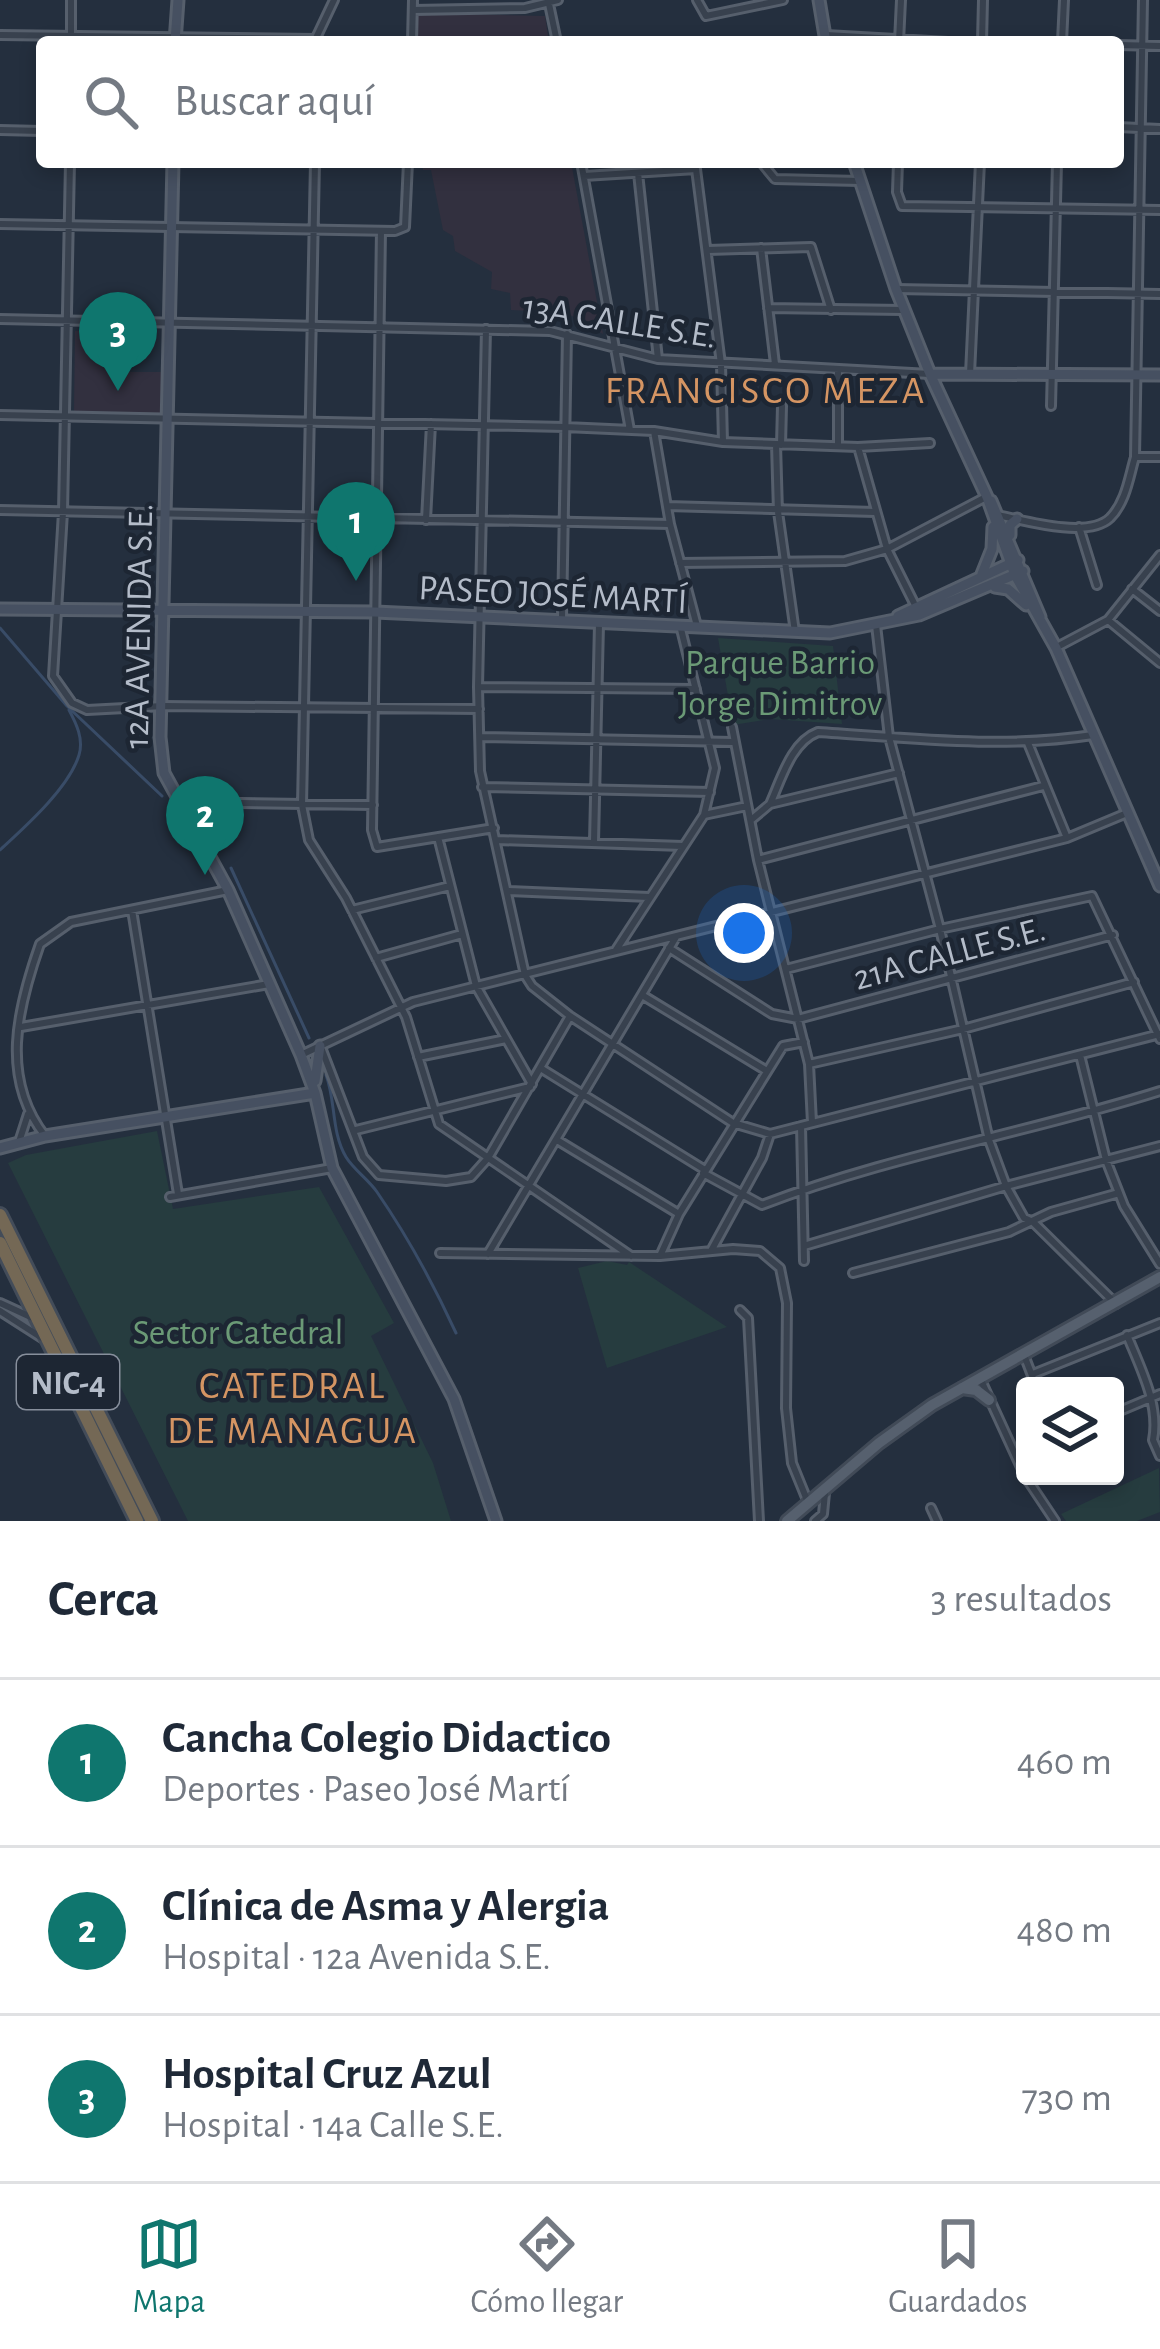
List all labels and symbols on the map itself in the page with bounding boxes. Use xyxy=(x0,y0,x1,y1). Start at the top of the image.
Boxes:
street label: 13A CALLE S.E. xyxy=(520,289,719,355)
pin: 3 xyxy=(79,292,157,391)
district label: FRANCISCO MEZA xyxy=(605,372,927,411)
pin: 1 xyxy=(317,482,395,581)
street label: 12A AVENIDA S.E. xyxy=(119,503,159,749)
street label: PASEO JOSÉ MARTÍ xyxy=(418,567,689,620)
park label: Parque Barrio Jorge Dimitrov xyxy=(678,645,882,722)
pin: 2 xyxy=(166,776,244,875)
your location xyxy=(714,903,774,963)
street label: 21A CALLE S.E. xyxy=(850,911,1049,997)
park label: Sector Catedral xyxy=(133,1315,343,1351)
road number: NIC-4 xyxy=(17,1355,119,1409)
district label: CATEDRAL DE MANAGUA xyxy=(167,1367,419,1451)

